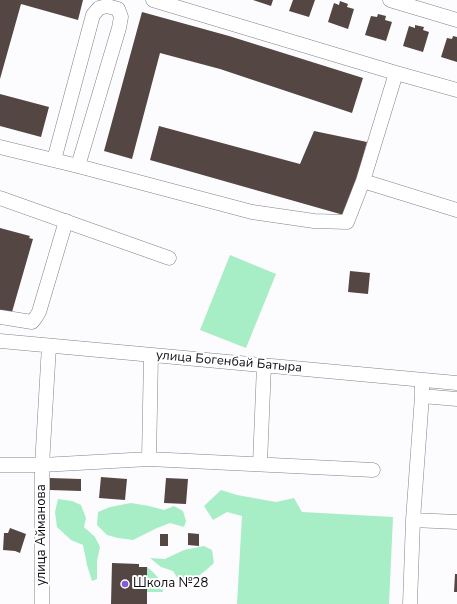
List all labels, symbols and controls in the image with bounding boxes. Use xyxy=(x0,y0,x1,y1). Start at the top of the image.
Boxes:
street label: улица Богенбай Батыра xyxy=(155,348,303,376)
street label: улица Айманова xyxy=(34,484,50,586)
place label: Школа №28 xyxy=(133,576,208,592)
marker: Школа №28 xyxy=(120,579,130,589)

